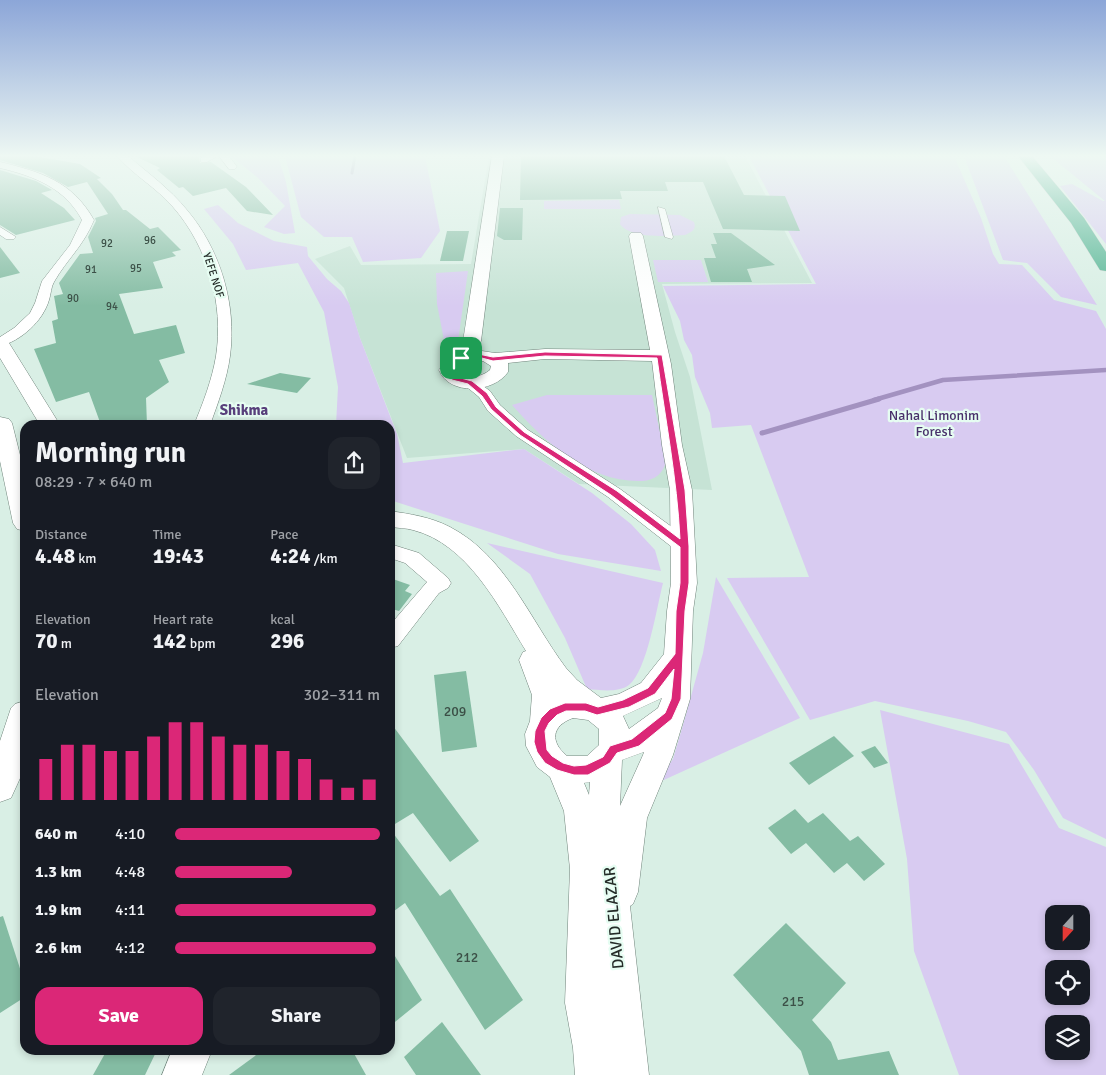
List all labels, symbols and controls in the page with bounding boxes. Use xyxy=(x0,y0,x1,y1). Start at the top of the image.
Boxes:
house number: 96 xyxy=(144,234,156,247)
house number: 92 xyxy=(101,237,113,250)
street label: YEFE NOF xyxy=(200,251,227,300)
house number: 95 xyxy=(130,262,142,275)
house number: 91 xyxy=(85,263,97,276)
house number: 90 xyxy=(67,292,79,305)
house number: 94 xyxy=(106,300,118,313)
pin xyxy=(440,337,482,379)
icon: arrive xyxy=(447,344,475,372)
district label: Shikma xyxy=(220,401,269,419)
park label: Nahal Limonim Forest xyxy=(889,407,979,440)
text: Morning run xyxy=(35,436,186,470)
button: share xyxy=(328,437,380,489)
text: 08:29 · 7 × 640 m xyxy=(35,472,152,492)
text: Distance xyxy=(35,526,87,543)
text: Time xyxy=(153,526,182,543)
text: Pace xyxy=(270,526,299,543)
text: 4.48 xyxy=(35,543,75,569)
text: 19:43 xyxy=(153,543,204,569)
text: 4:24 xyxy=(270,543,311,569)
text: km xyxy=(75,550,96,567)
text: /km xyxy=(311,550,338,567)
text: Elevation xyxy=(35,611,91,628)
text: Heart rate xyxy=(153,611,213,628)
text: kcal xyxy=(270,611,295,628)
text: 70 xyxy=(35,628,58,654)
text: 142 xyxy=(153,628,187,654)
text: 296 xyxy=(270,628,304,654)
text: m xyxy=(58,635,72,652)
text: bpm xyxy=(187,635,216,652)
text: Elevation xyxy=(35,685,99,705)
text: 302–311 m xyxy=(303,685,380,705)
house number: 209 xyxy=(444,703,466,720)
text: 640 m xyxy=(35,824,77,844)
text: 4:10 xyxy=(115,824,145,844)
text: 1.3 km xyxy=(35,862,82,882)
text: 4:48 xyxy=(115,862,145,882)
street label: DAVID ELAZAR xyxy=(600,866,628,970)
text: 1.9 km xyxy=(35,900,82,920)
text: 4:11 xyxy=(115,900,145,920)
north arrow xyxy=(1045,905,1090,950)
map controls xyxy=(1045,905,1090,1060)
text: 2.6 km xyxy=(35,938,82,958)
text: 4:12 xyxy=(115,938,145,958)
house number: 212 xyxy=(456,949,478,966)
button: locate xyxy=(1045,960,1090,1005)
button: Save xyxy=(35,987,203,1045)
button: Share xyxy=(213,987,380,1045)
house number: 215 xyxy=(782,993,804,1010)
button: layers xyxy=(1045,1015,1090,1060)

